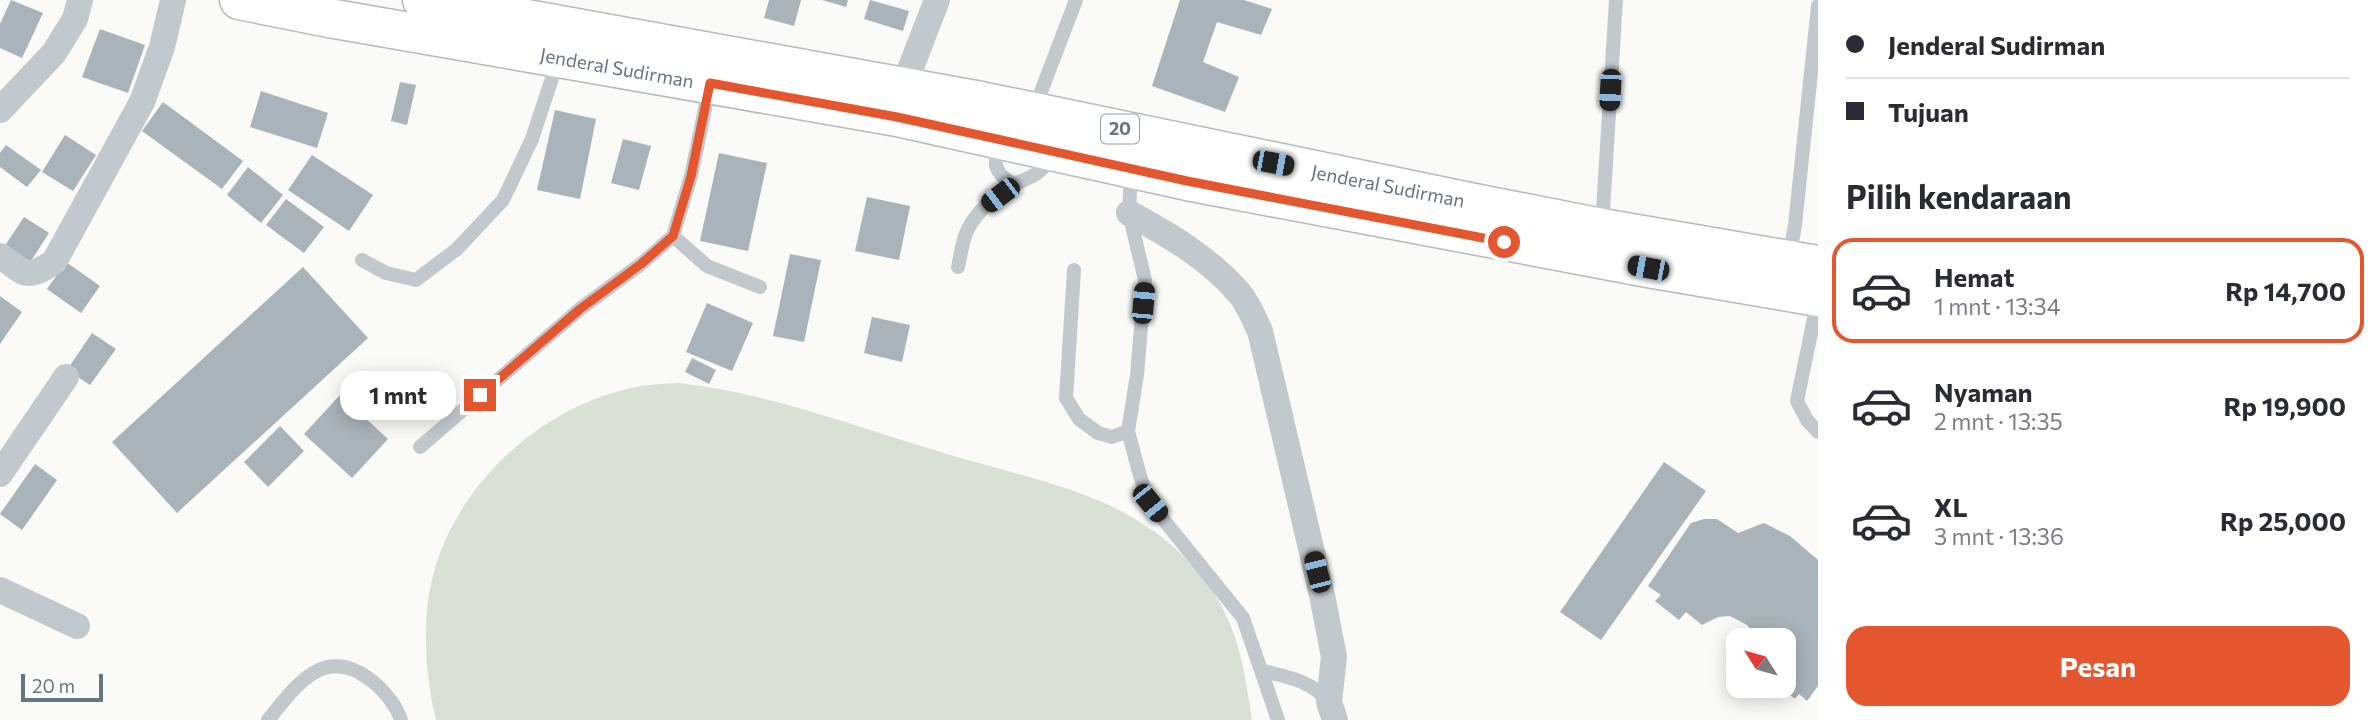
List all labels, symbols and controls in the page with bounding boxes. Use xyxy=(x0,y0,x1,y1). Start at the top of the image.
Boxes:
text: Jenderal Sudirman xyxy=(1888,29,2105,60)
street label: Jenderal Sudirman xyxy=(538,43,696,92)
car xyxy=(1599,68,1622,112)
text: Tujuan xyxy=(1888,96,1969,127)
road number: 20 xyxy=(1101,114,1139,144)
car xyxy=(1251,149,1296,177)
street label: Jenderal Sudirman xyxy=(1309,159,1467,212)
car xyxy=(977,174,1024,216)
text: Pilih kendaraan xyxy=(1846,176,2072,216)
route start xyxy=(1488,226,1520,258)
car xyxy=(1626,254,1671,282)
icon: car xyxy=(1850,259,1913,322)
text: Hemat xyxy=(1934,261,2015,292)
text: Rp 14,700 xyxy=(2225,275,2346,306)
car xyxy=(1131,281,1156,325)
text: 1 mnt · 13:34 xyxy=(1934,292,2060,320)
callout: 1 mnt xyxy=(340,370,456,420)
icon: car xyxy=(1850,374,1913,437)
text: Nyaman xyxy=(1934,376,2033,407)
route end xyxy=(464,379,496,411)
text: 1 mnt xyxy=(369,381,427,409)
text: Rp 19,900 xyxy=(2223,390,2346,421)
text: 2 mnt · 13:35 xyxy=(1934,407,2063,435)
car xyxy=(1129,480,1172,526)
icon: car xyxy=(1850,489,1913,552)
text: XL xyxy=(1934,491,1968,522)
text: Rp 25,000 xyxy=(2220,505,2346,536)
text: 3 mnt · 13:36 xyxy=(1934,522,2064,550)
car xyxy=(1302,549,1333,595)
button: Pesan xyxy=(1846,626,2350,706)
north arrow xyxy=(1726,628,1796,698)
map controls xyxy=(1726,628,1796,698)
scale bar xyxy=(21,671,103,703)
text: 20 m xyxy=(32,674,75,697)

